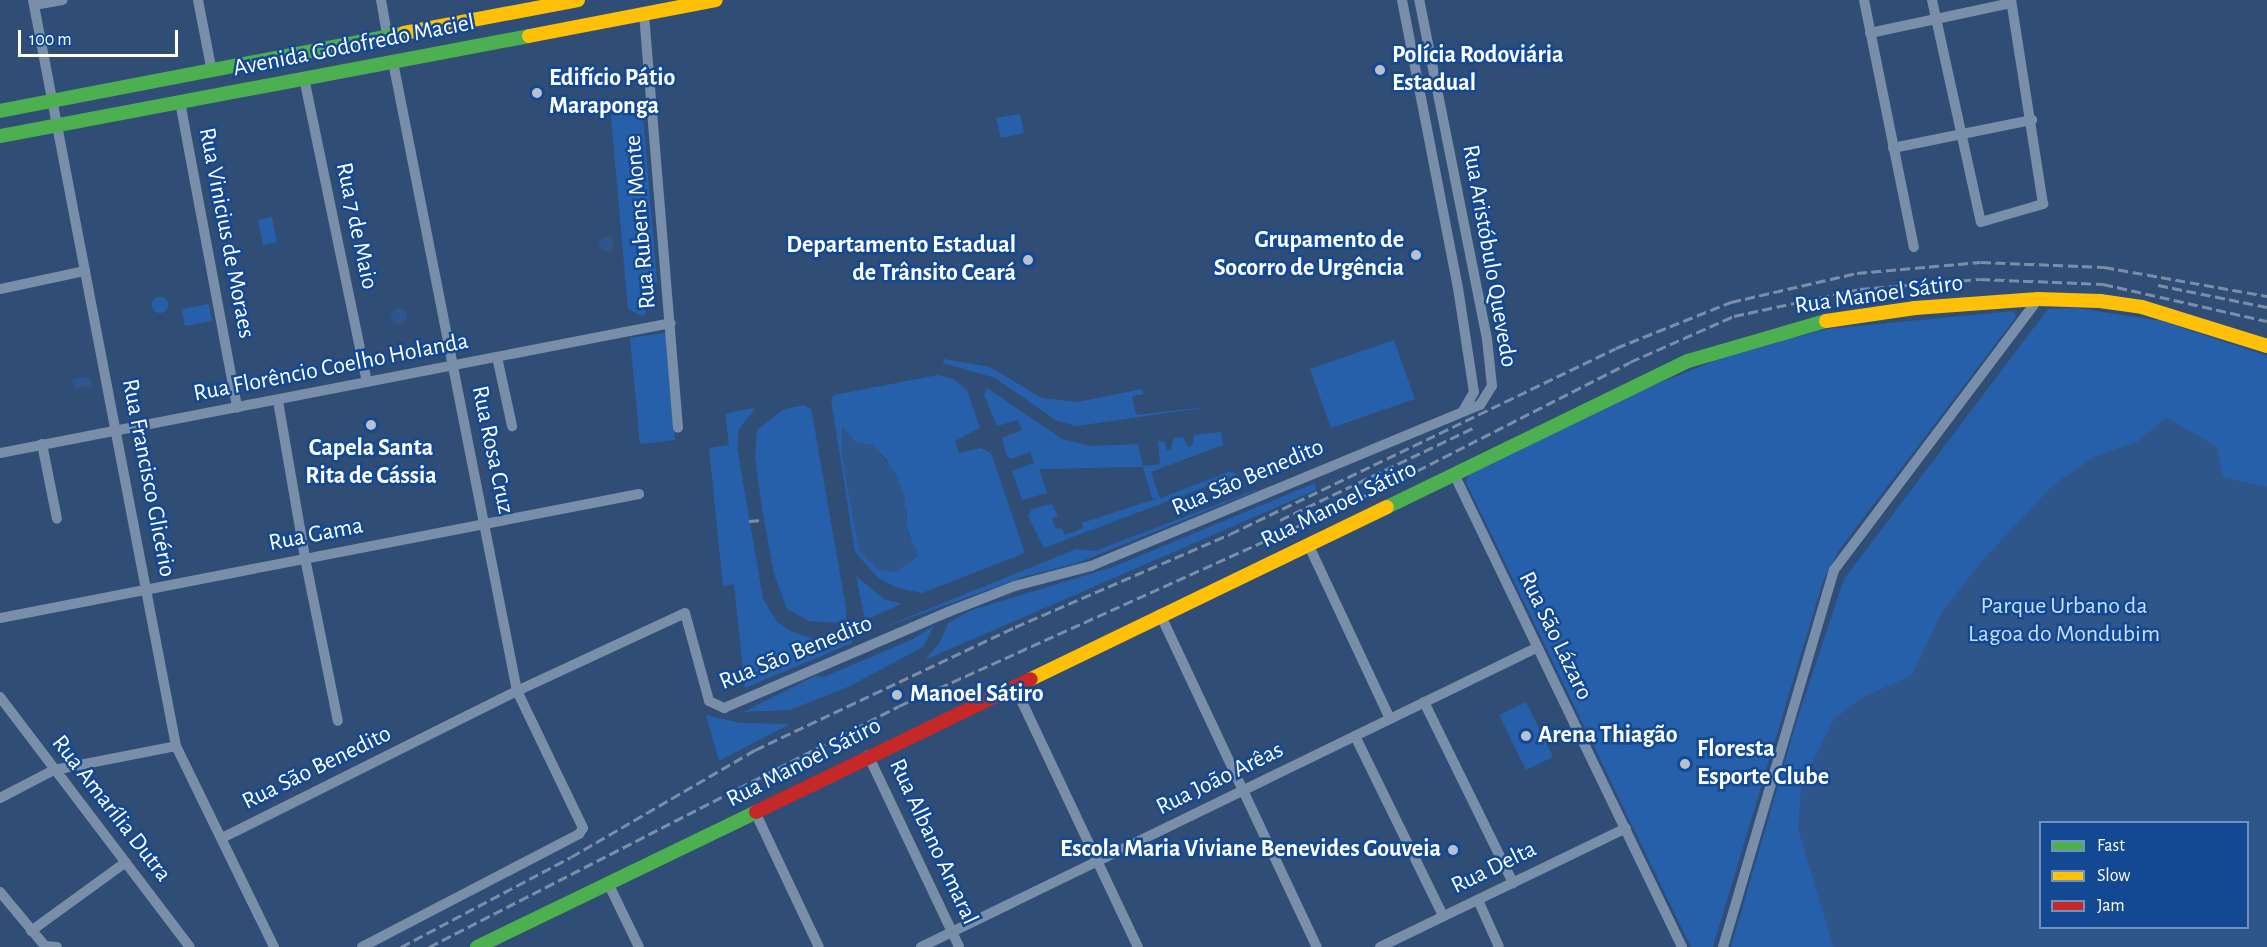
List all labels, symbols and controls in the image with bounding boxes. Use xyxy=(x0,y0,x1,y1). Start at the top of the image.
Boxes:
street label: Avenida Godofredo Maciel xyxy=(231,8,477,84)
scale bar xyxy=(21,18,182,56)
text: 100 m xyxy=(29,31,72,49)
place label: Polícia Rodoviária Estadual xyxy=(1392,42,1564,98)
marker: Polícia Rodoviária Estadual xyxy=(1373,63,1387,77)
place label: Edifício Pátio Maraponga xyxy=(549,65,675,121)
marker: Edifício Pátio Maraponga xyxy=(530,86,544,100)
street label: Rua Vinicius de Moraes xyxy=(191,125,261,341)
street label: Rua Rubens Monte xyxy=(619,134,663,310)
street label: Rua Aristóbulo Quevedo xyxy=(1455,143,1523,369)
street label: Rua 7 de Maio xyxy=(329,160,383,292)
place label: Grupamento de Socorro de Urgência xyxy=(1214,227,1404,283)
place label: Departamento Estadual de Trânsito Ceará xyxy=(786,232,1016,288)
marker: Grupamento de Socorro de Urgência xyxy=(1409,248,1423,262)
marker: Departamento Estadual de Trânsito Ceará xyxy=(1021,253,1035,267)
street label: Rua Manoel Sátiro xyxy=(1793,269,1965,321)
street label: Rua Florêncio Coelho Holanda xyxy=(191,327,471,409)
street label: Rua Francisco Glicério xyxy=(115,377,181,579)
street label: Rua Rosa Cruz xyxy=(464,383,520,517)
marker: Capela Santa Rita de Cássia xyxy=(364,418,378,432)
street label: Rua São Benedito xyxy=(1168,433,1328,523)
place label: Capela Santa Rita de Cássia xyxy=(305,435,437,491)
street label: Rua Manoel Sátiro xyxy=(1256,455,1422,555)
street label: Rua Gama xyxy=(266,512,366,558)
street label: Rua São Lázaro xyxy=(1512,567,1598,705)
park label: Parque Urbano da Lagoa do Mondubim xyxy=(1968,593,2160,649)
street label: Rua São Benedito xyxy=(715,609,877,697)
place label: Manoel Sátiro xyxy=(910,681,1044,709)
marker: Manoel Sátiro xyxy=(888,686,906,704)
street label: Rua Manoel Sátiro xyxy=(722,712,886,814)
street label: Rua São Benedito xyxy=(238,719,396,817)
place label: Arena Thiagão xyxy=(1538,722,1678,750)
marker: Arena Thiagão xyxy=(1519,729,1533,743)
street label: Rua Amarília Dutra xyxy=(45,730,177,888)
street label: Rua João Arêas xyxy=(1152,736,1288,822)
place label: Floresta Esporte Clube xyxy=(1697,736,1829,792)
street label: Rua Albano Amaral xyxy=(882,755,984,929)
marker: Floresta Esporte Clube xyxy=(1678,757,1692,771)
legend xyxy=(2039,821,2249,929)
street label: Rua Delta xyxy=(1447,835,1541,901)
place label: Escola Maria Viviane Benevides Gouveia xyxy=(1060,836,1441,864)
text: Fast xyxy=(2097,837,2125,855)
marker: Escola Maria Viviane Benevides Gouveia xyxy=(1446,843,1460,857)
text: Slow xyxy=(2097,867,2130,885)
text: Jam xyxy=(2097,897,2125,915)

